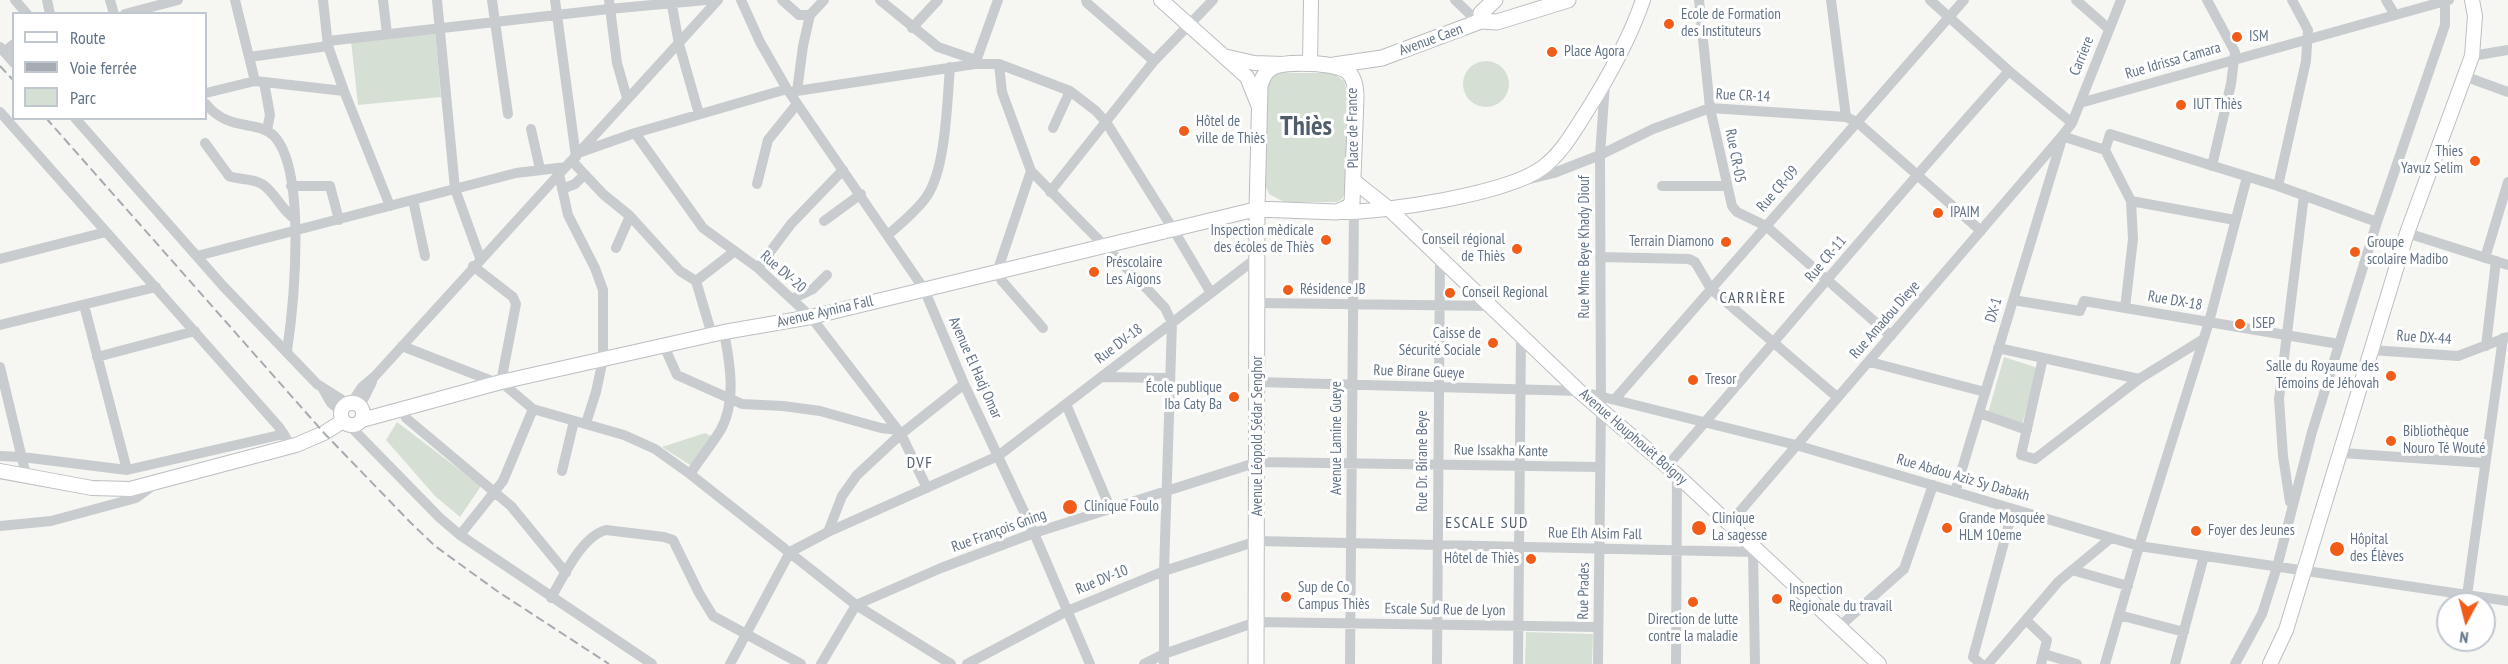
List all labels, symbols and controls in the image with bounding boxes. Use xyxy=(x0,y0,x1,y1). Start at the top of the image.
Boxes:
place label: Ecole de Formation des Instituteurs xyxy=(1681,6,1781,41)
legend xyxy=(12,12,207,120)
marker: Ecole de Formation des Instituteurs xyxy=(1662,17,1676,31)
street label: Avenue Caen xyxy=(1397,20,1465,60)
text: Route xyxy=(70,26,106,49)
place label: ISM xyxy=(2249,28,2268,46)
marker: ISM xyxy=(2230,30,2244,44)
street label: Carriere xyxy=(2066,34,2098,78)
street label: Rue Idrissa Camara xyxy=(2123,39,2223,83)
place label: Place Agora xyxy=(1564,43,1625,61)
marker: Place Agora xyxy=(1545,45,1559,59)
text: Voie ferrée xyxy=(70,56,137,79)
text: Parc xyxy=(70,86,96,109)
street label: Rue CR-14 xyxy=(1715,86,1771,106)
street label: Place de France xyxy=(1343,87,1363,169)
place label: IUT Thiès xyxy=(2193,96,2242,114)
marker: IUT Thiès xyxy=(2174,98,2188,112)
district label: Thiès xyxy=(1280,111,1332,143)
place label: Hôtel de ville de Thiès xyxy=(1196,113,1265,148)
marker: Hôtel de ville de Thiès xyxy=(1177,124,1191,138)
street label: Rue CR-05 xyxy=(1721,128,1749,184)
place label: Thies Yavuz Selim xyxy=(2401,143,2463,178)
marker: Thies Yavuz Selim xyxy=(2468,154,2482,168)
street label: Rue CR-09 xyxy=(1753,163,1803,215)
street label: Rue Mme Beye Khady Diouf xyxy=(1576,175,1594,319)
place label: IPAIM xyxy=(1950,204,1980,222)
marker: IPAIM xyxy=(1931,206,1945,220)
place label: Inspection mèdicale des écoles de Thiès xyxy=(1211,222,1314,257)
place label: Conseil régional de Thiès xyxy=(1422,231,1505,266)
street label: Rue CR-11 xyxy=(1802,232,1850,286)
marker: Inspection mèdicale des écoles de Thiès xyxy=(1319,233,1333,247)
place label: Terrain Diamono xyxy=(1629,233,1714,251)
place label: Groupe scolaire Madibo xyxy=(2367,234,2448,269)
marker: Terrain Diamono xyxy=(1719,235,1733,249)
marker: Conseil régional de Thiès xyxy=(1510,242,1524,256)
marker: Groupe scolaire Madibo xyxy=(2348,245,2362,259)
street label: Rue DV-20 xyxy=(756,247,810,297)
place label: Préscolaire Les Aigons xyxy=(1106,254,1162,289)
marker: Préscolaire Les Aigons xyxy=(1087,265,1101,279)
street label: Rue Amadou Dieye xyxy=(1846,277,1924,363)
place label: Résidence JB xyxy=(1300,281,1366,299)
marker: Résidence JB xyxy=(1281,283,1295,297)
place label: Conseil Regional xyxy=(1462,284,1548,302)
marker: Conseil Regional xyxy=(1443,286,1457,300)
street label: Rue DX-18 xyxy=(2146,287,2204,315)
district label: CARRIÈRE xyxy=(1720,288,1786,308)
street label: Avenue Aynina Fall xyxy=(775,292,875,332)
street label: DX-1 xyxy=(1982,295,2006,325)
street label: Avenue El Hadj Omar xyxy=(945,314,1005,422)
place label: ISEP xyxy=(2252,315,2275,333)
marker: ISEP xyxy=(2233,317,2247,331)
street label: Rue DV-18 xyxy=(1092,320,1146,368)
place label: Caisse de Sécurité Sociale xyxy=(1399,325,1481,360)
street label: Rue DX-44 xyxy=(2396,327,2452,349)
marker: Caisse de Sécurité Sociale xyxy=(1486,336,1500,350)
street label: Avenue Léopold Sédar Senghor xyxy=(1249,356,1267,516)
place label: Salle du Royaume des Témoins de Jéhovah xyxy=(2266,358,2379,393)
street label: Rue Birane Gueye xyxy=(1373,361,1465,383)
marker: Salle du Royaume des Témoins de Jéhovah xyxy=(2384,369,2398,383)
place label: Tresor xyxy=(1705,371,1736,389)
marker: Tresor xyxy=(1686,373,1700,387)
place label: École publique Iba Caty Ba xyxy=(1146,379,1222,414)
street label: Avenue Lamine Gueye xyxy=(1328,381,1346,495)
street label: Avenue Houphouët Boigny xyxy=(1575,385,1691,489)
marker: École publique Iba Caty Ba xyxy=(1227,390,1241,404)
street label: Rue Dr. Birane Beye xyxy=(1414,410,1432,512)
place label: Bibliothèque Nouro Té Wouté xyxy=(2403,423,2485,458)
marker: Bibliothèque Nouro Té Wouté xyxy=(2384,434,2398,448)
street label: Rue Issakha Kante xyxy=(1454,441,1548,461)
street label: Rue Abdou Aziz Sy Dabakh xyxy=(1894,450,2032,506)
district label: DVF xyxy=(907,453,933,473)
marker: Clinique Foulo xyxy=(1061,498,1079,516)
place label: Clinique Foulo xyxy=(1084,498,1159,516)
street label: Rue François Gning xyxy=(949,506,1049,556)
place label: Clinique La sagesse xyxy=(1712,510,1767,545)
place label: Grande Mosquée HLM 10eme xyxy=(1959,510,2045,545)
district label: ESCALE SUD xyxy=(1445,513,1529,533)
marker: Clinique La sagesse xyxy=(1690,519,1708,537)
marker: Grande Mosquée HLM 10eme xyxy=(1940,521,1954,535)
place label: Foyer des Jeunes xyxy=(2208,522,2295,540)
street label: Rue Elh Alsim Fall xyxy=(1548,524,1642,544)
marker: Foyer des Jeunes xyxy=(2189,524,2203,538)
place label: Hôpital des Élèves xyxy=(2350,531,2404,566)
marker: Hôpital des Élèves xyxy=(2328,540,2346,558)
place label: Hôtel de Thiès xyxy=(1444,550,1519,568)
marker: Hôtel de Thiès xyxy=(1524,552,1538,566)
street label: Rue DV-10 xyxy=(1073,561,1131,599)
street label: Rue Prades xyxy=(1575,562,1593,620)
place label: Sup de Co Campus Thiès xyxy=(1298,579,1370,614)
place label: Inspection Regionale du travail xyxy=(1789,581,1892,616)
marker: Sup de Co Campus Thiès xyxy=(1279,590,1293,604)
marker: Inspection Regionale du travail xyxy=(1770,592,1784,606)
north arrow xyxy=(2436,592,2496,652)
marker: Direction de lutte contre la maladie xyxy=(1686,595,1700,609)
street label: Escale Sud Rue de Lyon xyxy=(1384,600,1506,620)
place label: Direction de lutte contre la maladie xyxy=(1648,611,1738,646)
text: N xyxy=(2459,627,2470,648)

